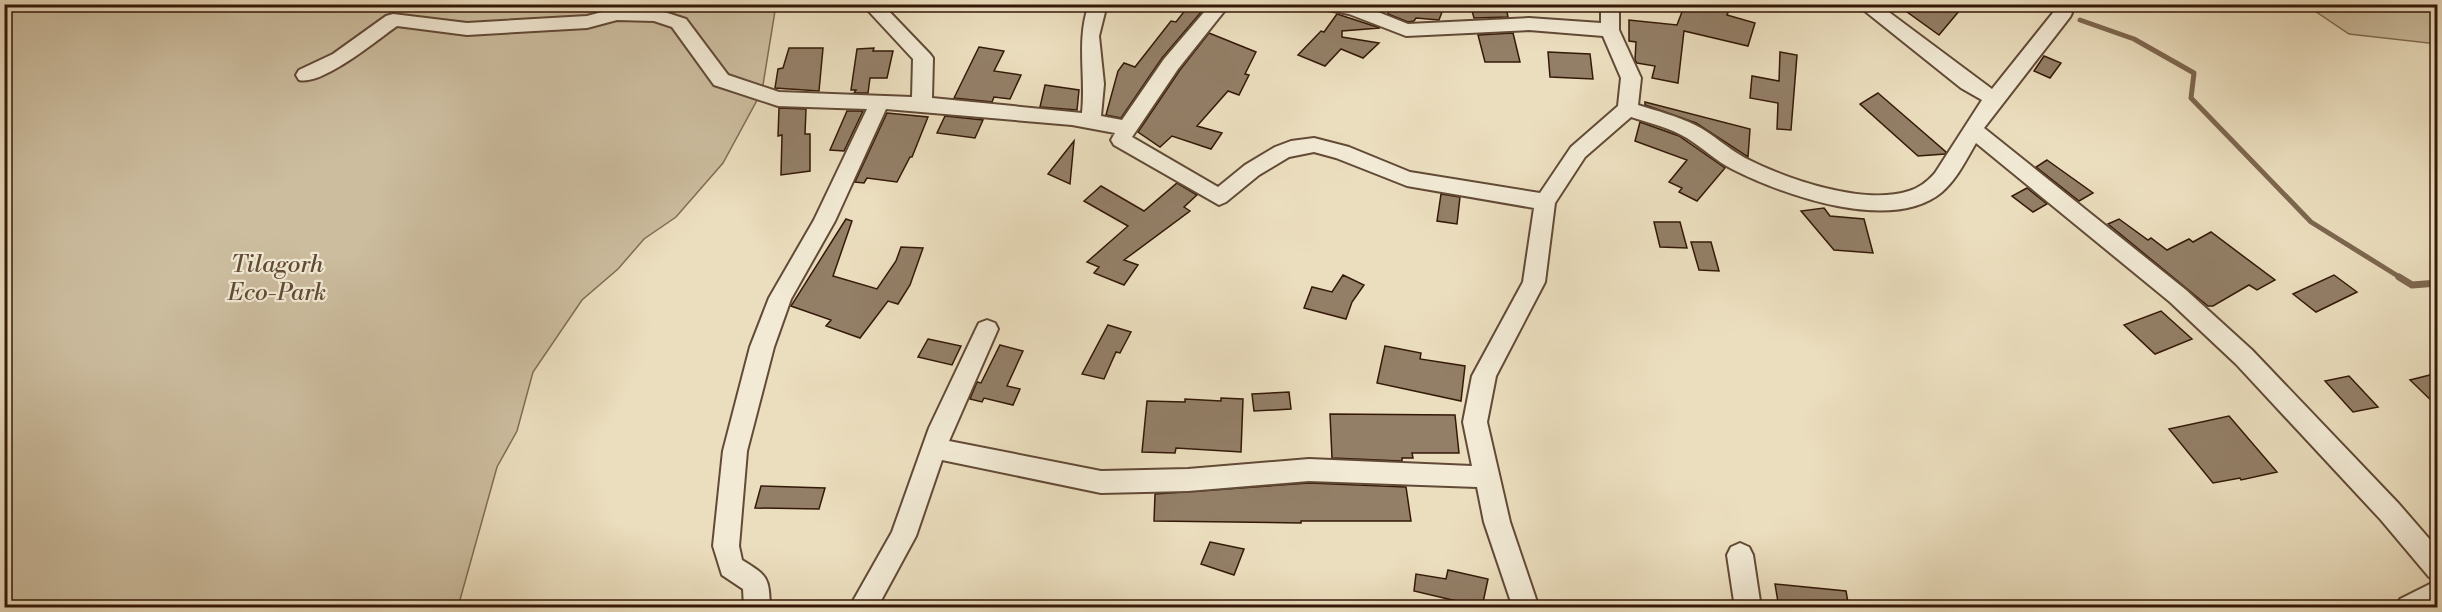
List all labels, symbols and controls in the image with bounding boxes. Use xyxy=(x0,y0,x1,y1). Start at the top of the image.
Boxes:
park label: Tilagorh Eco-Park xyxy=(227,250,326,308)

